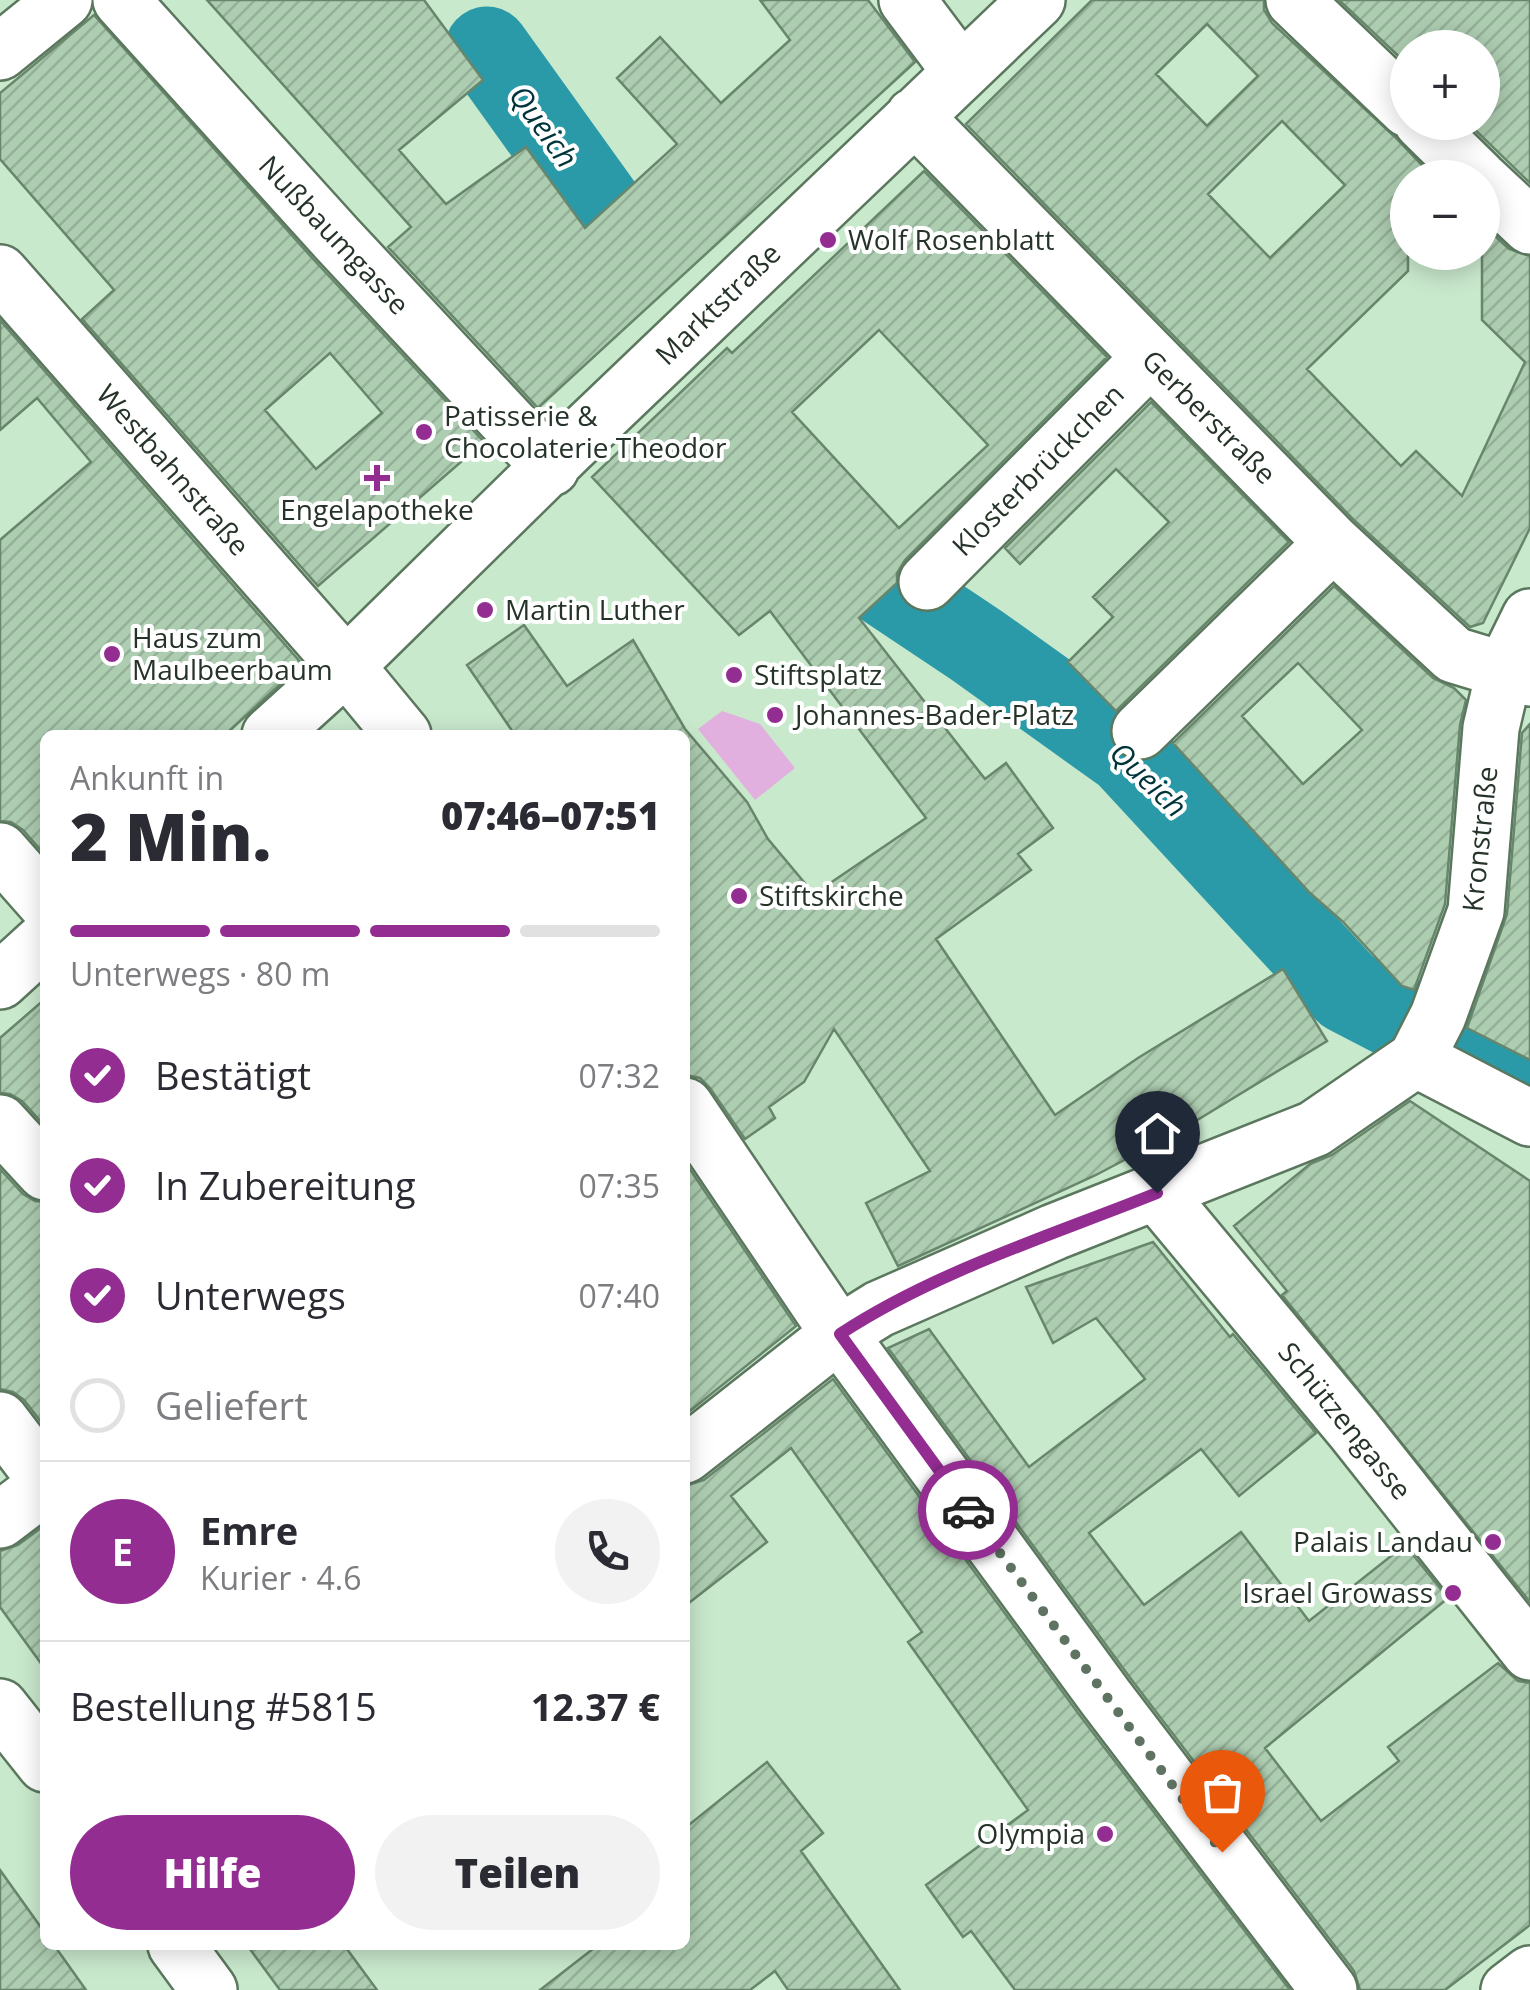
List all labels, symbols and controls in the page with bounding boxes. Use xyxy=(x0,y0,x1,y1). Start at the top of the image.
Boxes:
map controls xyxy=(1390,30,1500,270)
button: + xyxy=(1390,30,1500,140)
water label: Queich xyxy=(500,77,588,176)
street label: Nußbaumgasse xyxy=(251,147,418,322)
button: − xyxy=(1390,160,1500,270)
place label: Wolf Rosenblatt xyxy=(848,220,1055,258)
marker: Wolf Rosenblatt xyxy=(817,229,839,251)
street label: Marktstraße xyxy=(646,234,788,373)
street label: Gerberstraße xyxy=(1134,341,1285,492)
street label: Klosterbrückchen xyxy=(943,375,1132,564)
street label: Westbahnstraße xyxy=(89,376,259,563)
place label: Patisserie & Chocolaterie Theodor xyxy=(444,396,727,466)
marker: Patisserie & Chocolaterie Theodor xyxy=(413,421,435,443)
marker: Engelapotheke xyxy=(366,467,388,489)
place label: Engelapotheke xyxy=(280,490,474,528)
place label: Martin Luther xyxy=(505,590,685,628)
marker: Martin Luther xyxy=(474,599,496,621)
place label: Haus zum Maulbeerbaum xyxy=(132,618,333,688)
marker: Haus zum Maulbeerbaum xyxy=(101,643,123,665)
place label: Stiftsplatz xyxy=(754,655,882,693)
marker: Stiftsplatz xyxy=(723,664,745,686)
place label: Johannes-Bader-Platz xyxy=(792,695,1074,733)
marker: Johannes-Bader-Platz xyxy=(764,704,786,726)
water label: Queich xyxy=(1102,732,1196,826)
text: Ankunft in xyxy=(70,756,224,799)
street label: Kronstraße xyxy=(1452,764,1506,914)
text: 07:46–07:51 xyxy=(441,789,660,841)
text: 2 Min. xyxy=(70,792,271,880)
place label: Stiftskirche xyxy=(759,876,904,914)
marker: Stiftskirche xyxy=(728,885,750,907)
text: Unterwegs · 80 m xyxy=(70,952,330,995)
icon: check xyxy=(70,1048,125,1103)
text: Bestätigt xyxy=(155,1049,311,1101)
text: 07:32 xyxy=(578,1054,660,1097)
pin xyxy=(1115,1091,1200,1194)
icon: home xyxy=(1130,1106,1185,1161)
icon: check xyxy=(70,1158,125,1213)
text: In Zubereitung xyxy=(155,1159,416,1211)
text: 07:35 xyxy=(578,1164,660,1207)
icon: check xyxy=(70,1268,125,1323)
text: Unterwegs xyxy=(155,1269,346,1321)
text: 07:40 xyxy=(578,1274,660,1317)
street label: Schützengasse xyxy=(1271,1334,1421,1507)
text: Geliefert xyxy=(155,1379,308,1431)
courier xyxy=(918,1460,1018,1560)
icon: car xyxy=(941,1483,996,1538)
button: phone xyxy=(555,1499,660,1604)
text: Emre xyxy=(200,1504,298,1556)
place label: Palais Landau xyxy=(1293,1522,1473,1560)
text: E xyxy=(112,1525,133,1577)
marker: Palais Landau xyxy=(1482,1531,1504,1553)
text: Kurier · 4.6 xyxy=(200,1556,361,1599)
place label: Israel Growass xyxy=(1242,1573,1433,1611)
marker: Israel Growass xyxy=(1442,1582,1464,1604)
text: Bestellung #5815 xyxy=(70,1680,377,1732)
text: 12.37 € xyxy=(531,1680,660,1732)
pin xyxy=(1180,1750,1265,1853)
icon: bag xyxy=(1195,1765,1250,1820)
place label: Olympia xyxy=(976,1814,1085,1852)
button: Hilfe xyxy=(70,1815,355,1930)
button: Teilen xyxy=(375,1815,660,1930)
marker: Olympia xyxy=(1094,1823,1116,1845)

